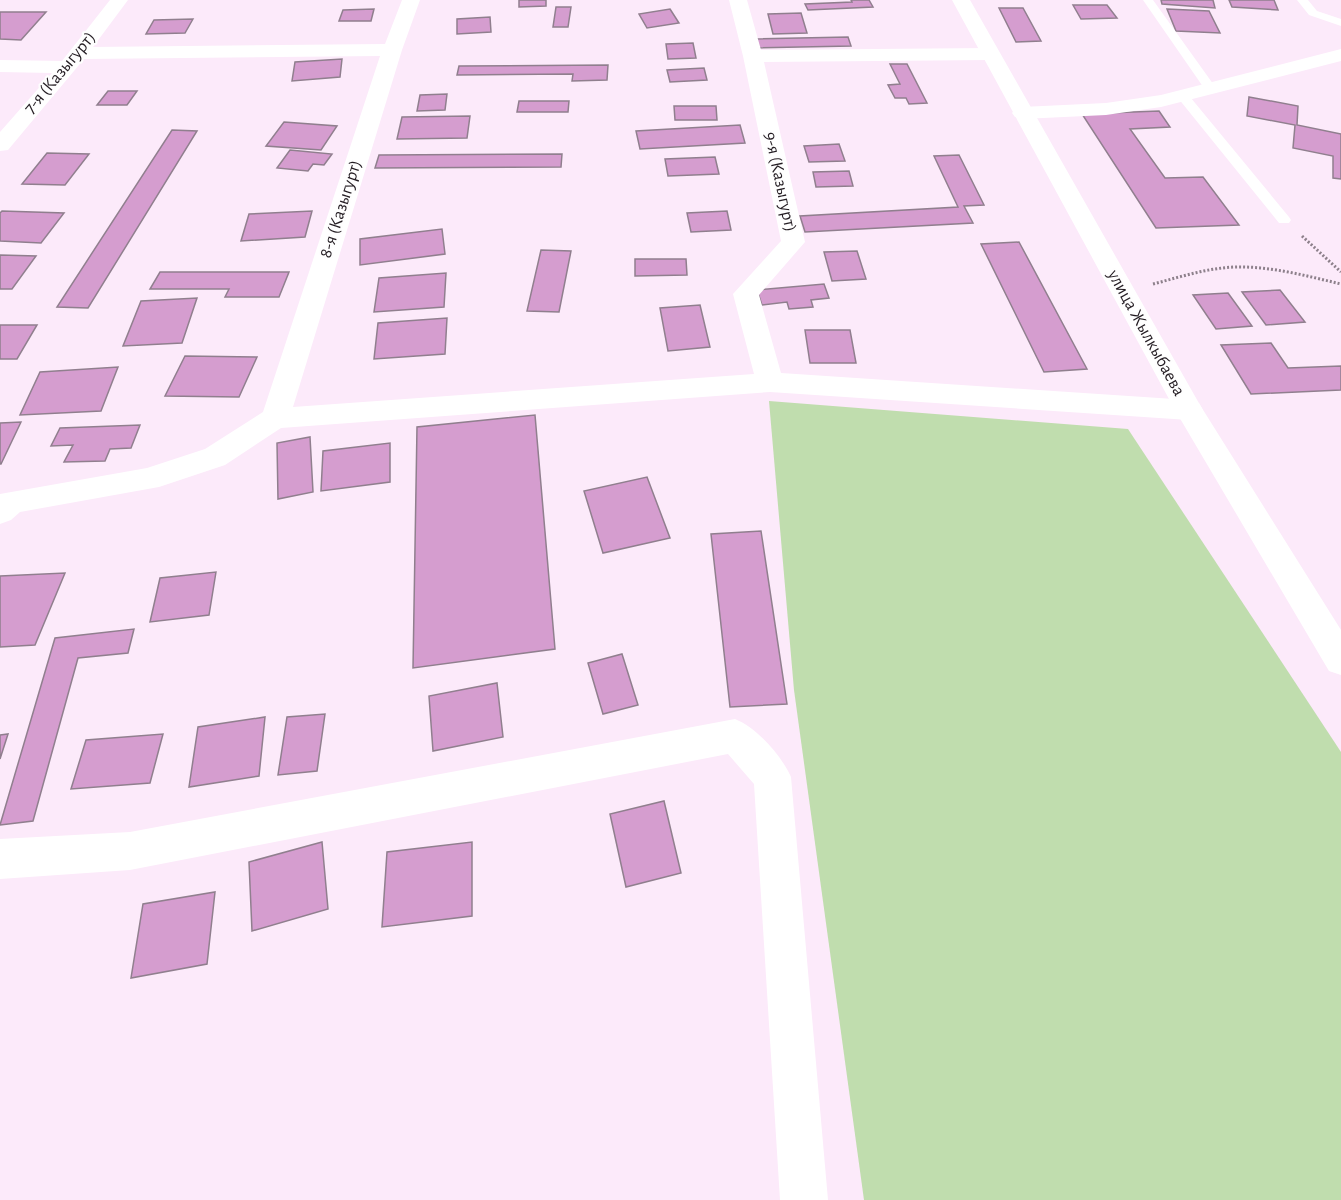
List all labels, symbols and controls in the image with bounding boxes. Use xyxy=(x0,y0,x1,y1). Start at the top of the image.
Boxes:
street label: 7-я (Казыгурт) xyxy=(21,29,99,117)
street label: 9-я (Казыгурт) xyxy=(761,130,799,234)
street label: 8-я (Казыгурт) xyxy=(317,158,365,260)
street label: улица Жылкыбаева xyxy=(1103,266,1189,399)

